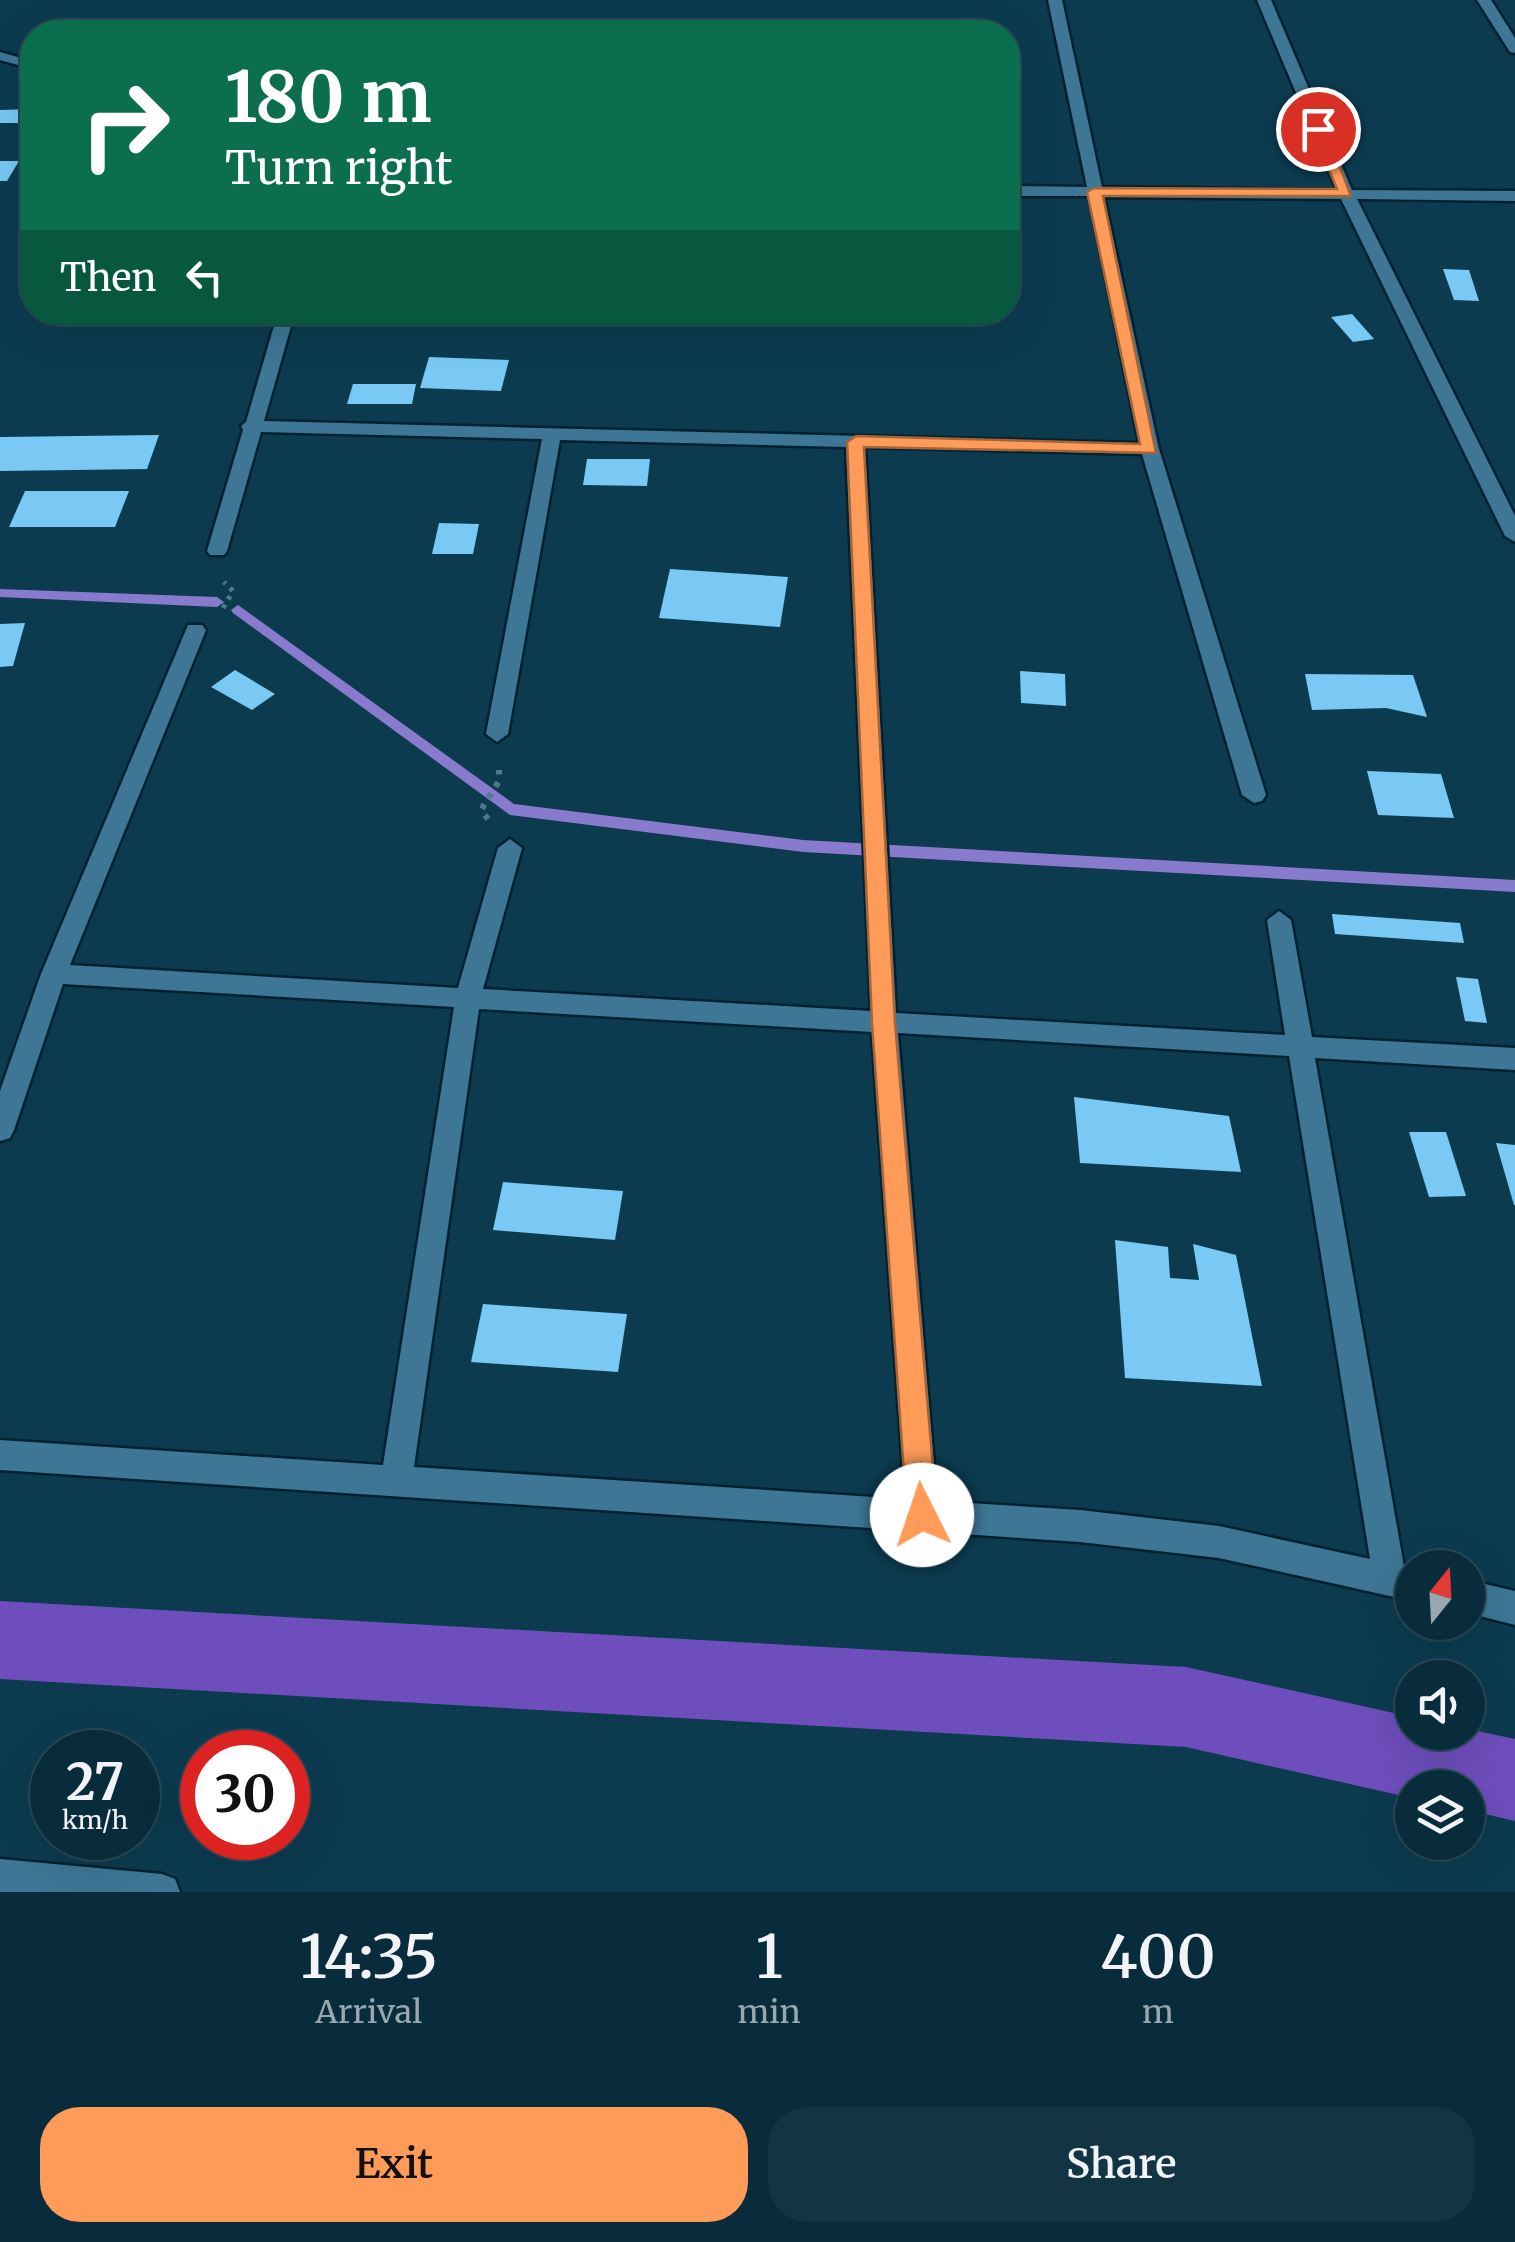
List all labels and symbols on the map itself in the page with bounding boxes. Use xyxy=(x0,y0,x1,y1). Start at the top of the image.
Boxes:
pin xyxy=(1276,87,1361,172)
position arrow xyxy=(870,1463,974,1567)
north arrow xyxy=(1395,1550,1485,1640)
speed limit sign: 30 xyxy=(180,1730,310,1860)

